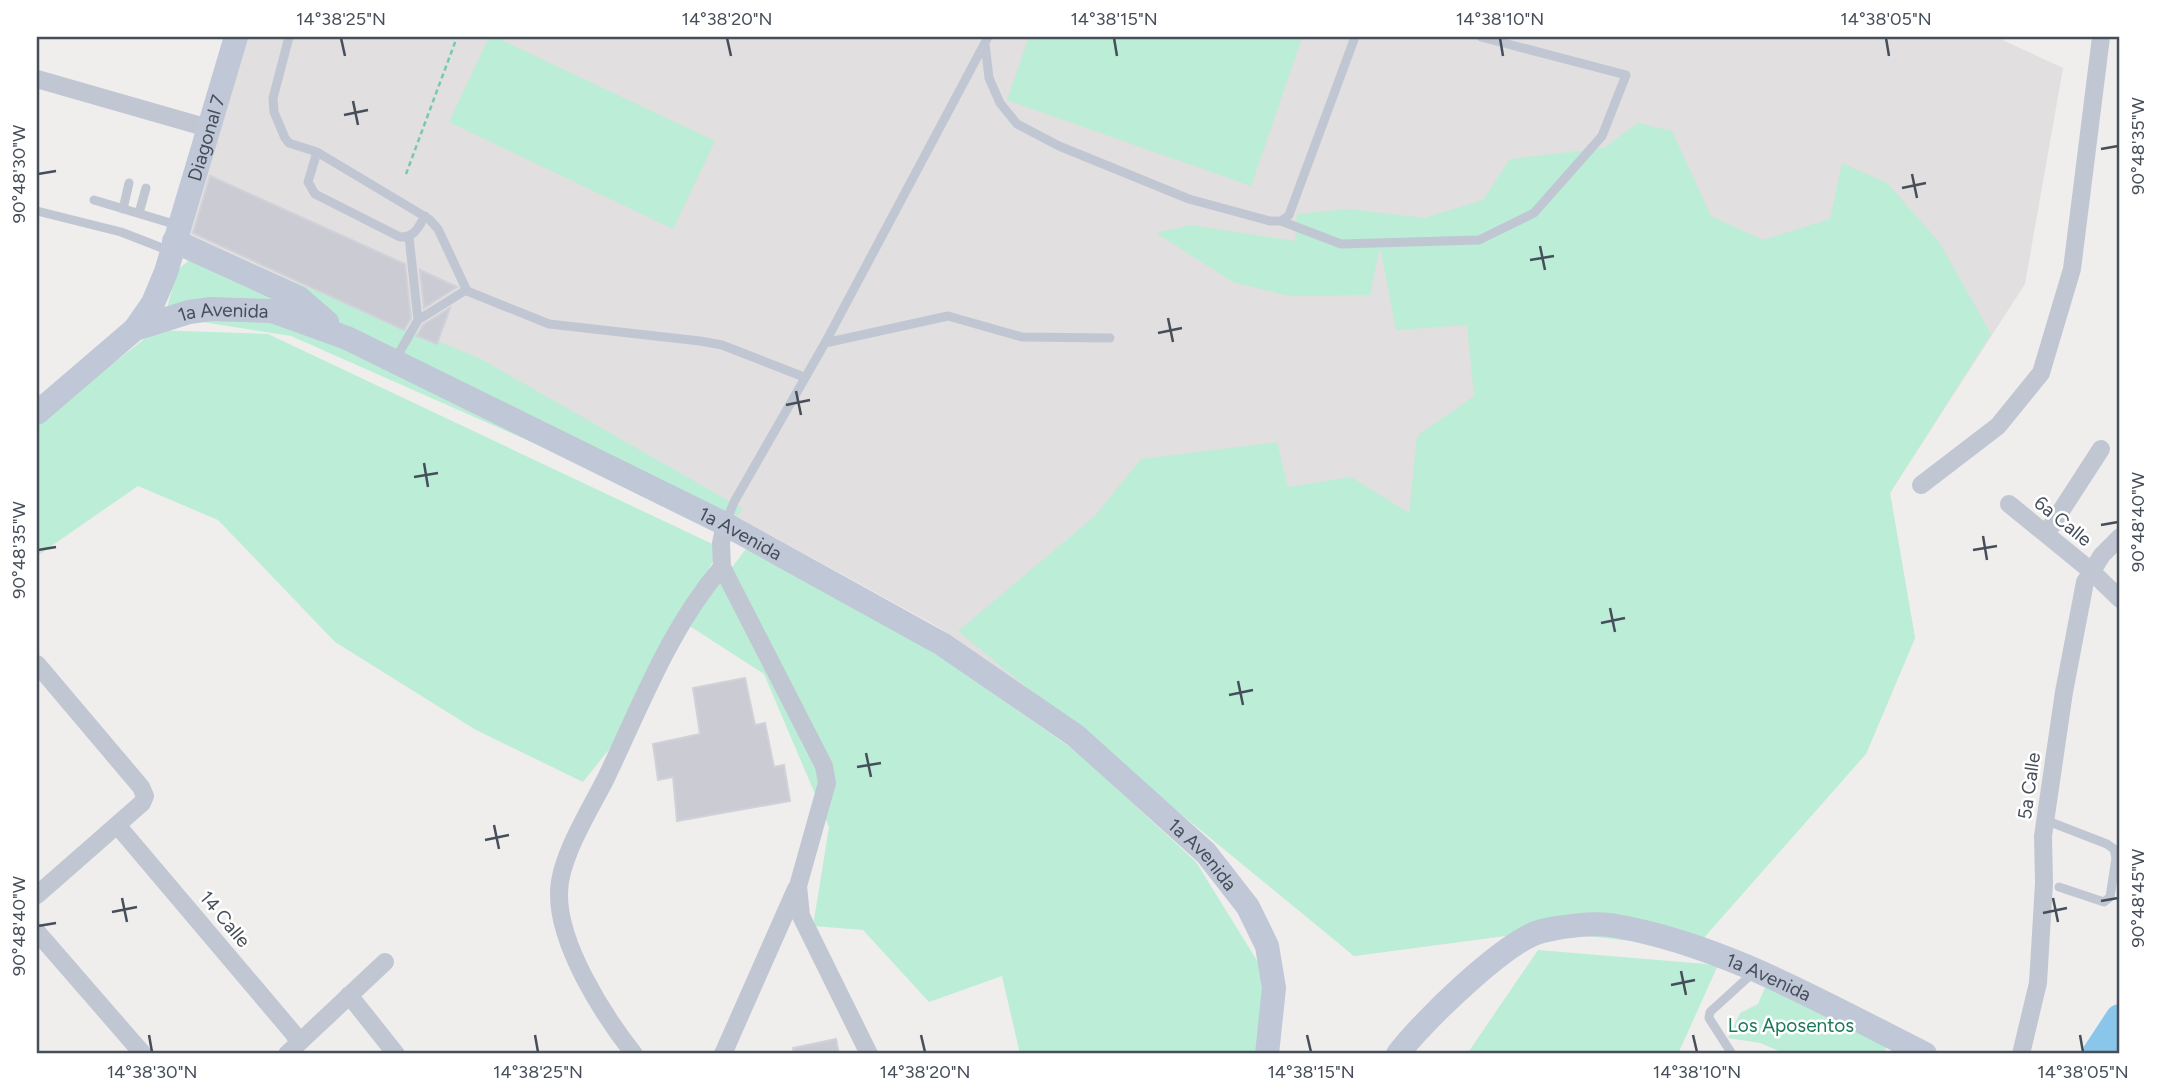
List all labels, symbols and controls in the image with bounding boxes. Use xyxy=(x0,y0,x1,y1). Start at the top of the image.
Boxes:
text: 14°38'25"N xyxy=(296,8,386,30)
text: 14°38'20"N xyxy=(682,8,773,30)
text: 14°38'15"N xyxy=(1070,8,1158,30)
text: 14°38'10"N xyxy=(1456,8,1544,30)
text: 14°38'05"N xyxy=(1840,8,1932,30)
street label: Diagonal 7 xyxy=(182,92,230,184)
text: 90°48'35"W xyxy=(2127,97,2149,195)
text: 90°48'30"W xyxy=(8,124,30,223)
street label: 1a Avenida xyxy=(175,297,269,326)
text: 90°48'40"W xyxy=(2127,471,2149,572)
street label: 6a Calle xyxy=(2030,491,2096,551)
text: 90°48'35"W xyxy=(8,501,30,599)
street label: 1a Avenida xyxy=(695,502,786,565)
street label: 5a Calle xyxy=(2013,751,2045,821)
street label: 1a Avenida xyxy=(1164,813,1242,895)
text: 90°48'45"W xyxy=(2127,848,2149,947)
text: 90°48'40"W xyxy=(8,875,30,976)
street label: 14 Calle xyxy=(195,886,255,952)
street label: 1a Avenida xyxy=(1723,948,1815,1006)
park label: Los Aposentos xyxy=(1728,1014,1854,1037)
text: 14°38'30"N xyxy=(107,1061,197,1083)
text: 14°38'25"N xyxy=(493,1061,583,1083)
text: 14°38'20"N xyxy=(880,1061,971,1083)
text: 14°38'15"N xyxy=(1267,1061,1355,1083)
text: 14°38'10"N xyxy=(1653,1061,1741,1083)
text: 14°38'05"N xyxy=(2037,1061,2129,1083)

